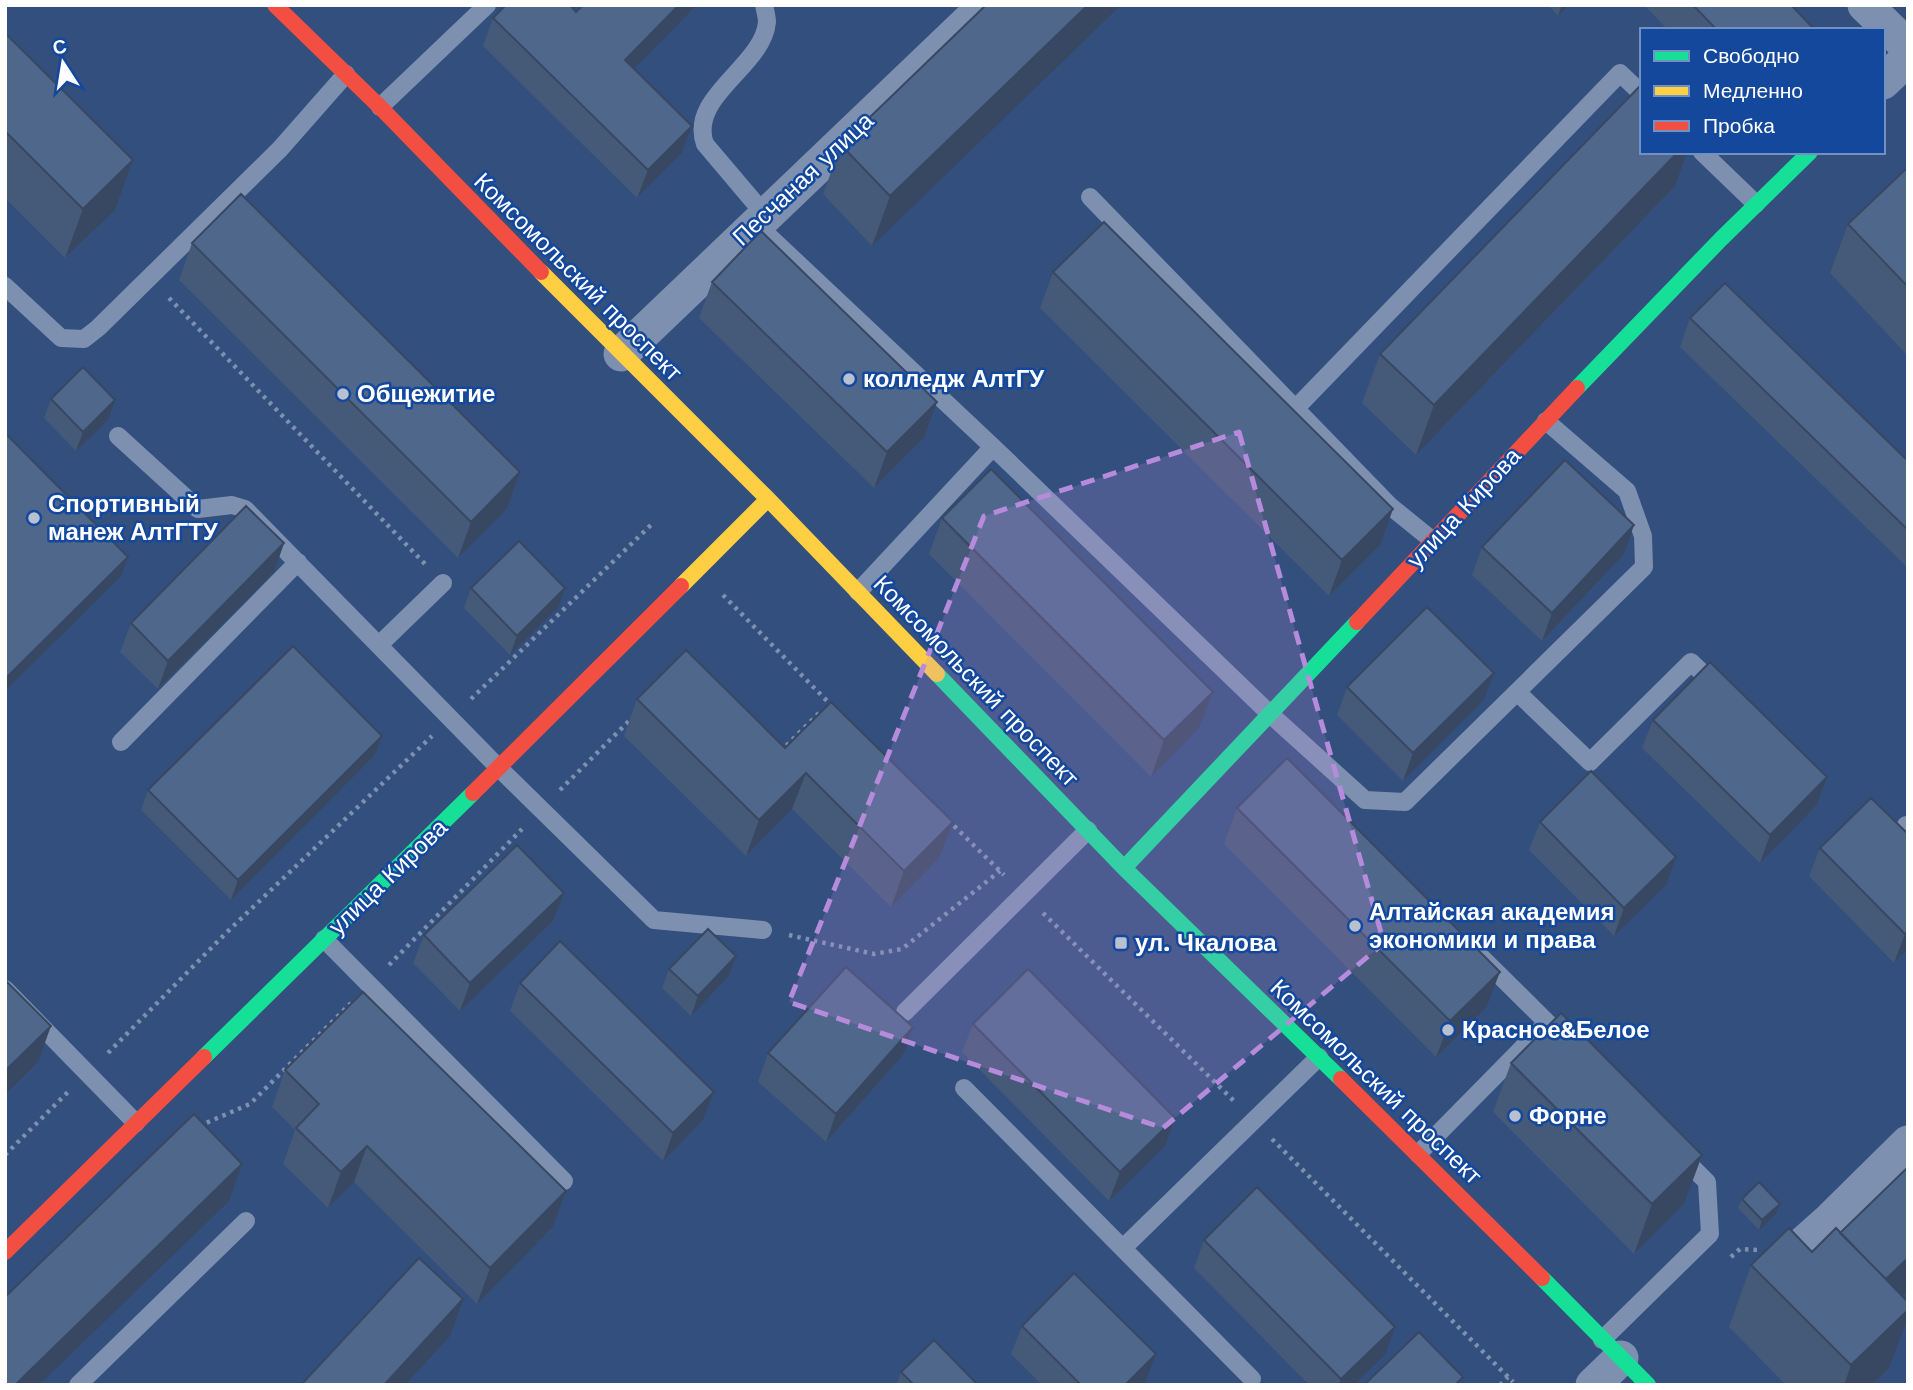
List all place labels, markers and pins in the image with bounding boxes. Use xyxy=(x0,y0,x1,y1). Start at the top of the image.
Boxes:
place label: колледж АлтГУ xyxy=(863,365,1045,393)
marker: колледж АлтГУ xyxy=(841,371,857,387)
place label: Общежитие xyxy=(357,380,495,408)
marker: Общежитие xyxy=(335,386,351,402)
place label: Спортивный манеж АлтГТУ xyxy=(48,490,219,546)
marker: Спортивный манеж АлтГТУ xyxy=(26,510,42,526)
place label: Алтайская академия экономики и права xyxy=(1369,898,1615,954)
marker: Алтайская академия экономики и права xyxy=(1347,918,1363,934)
place label: ул. Чкалова xyxy=(1135,929,1277,957)
marker: ул. Чкалова xyxy=(1113,935,1129,951)
place label: Красное&Белое xyxy=(1462,1016,1650,1044)
marker: Красное&Белое xyxy=(1440,1022,1456,1038)
place label: Форне xyxy=(1529,1102,1607,1130)
marker: Форне xyxy=(1507,1108,1523,1124)

